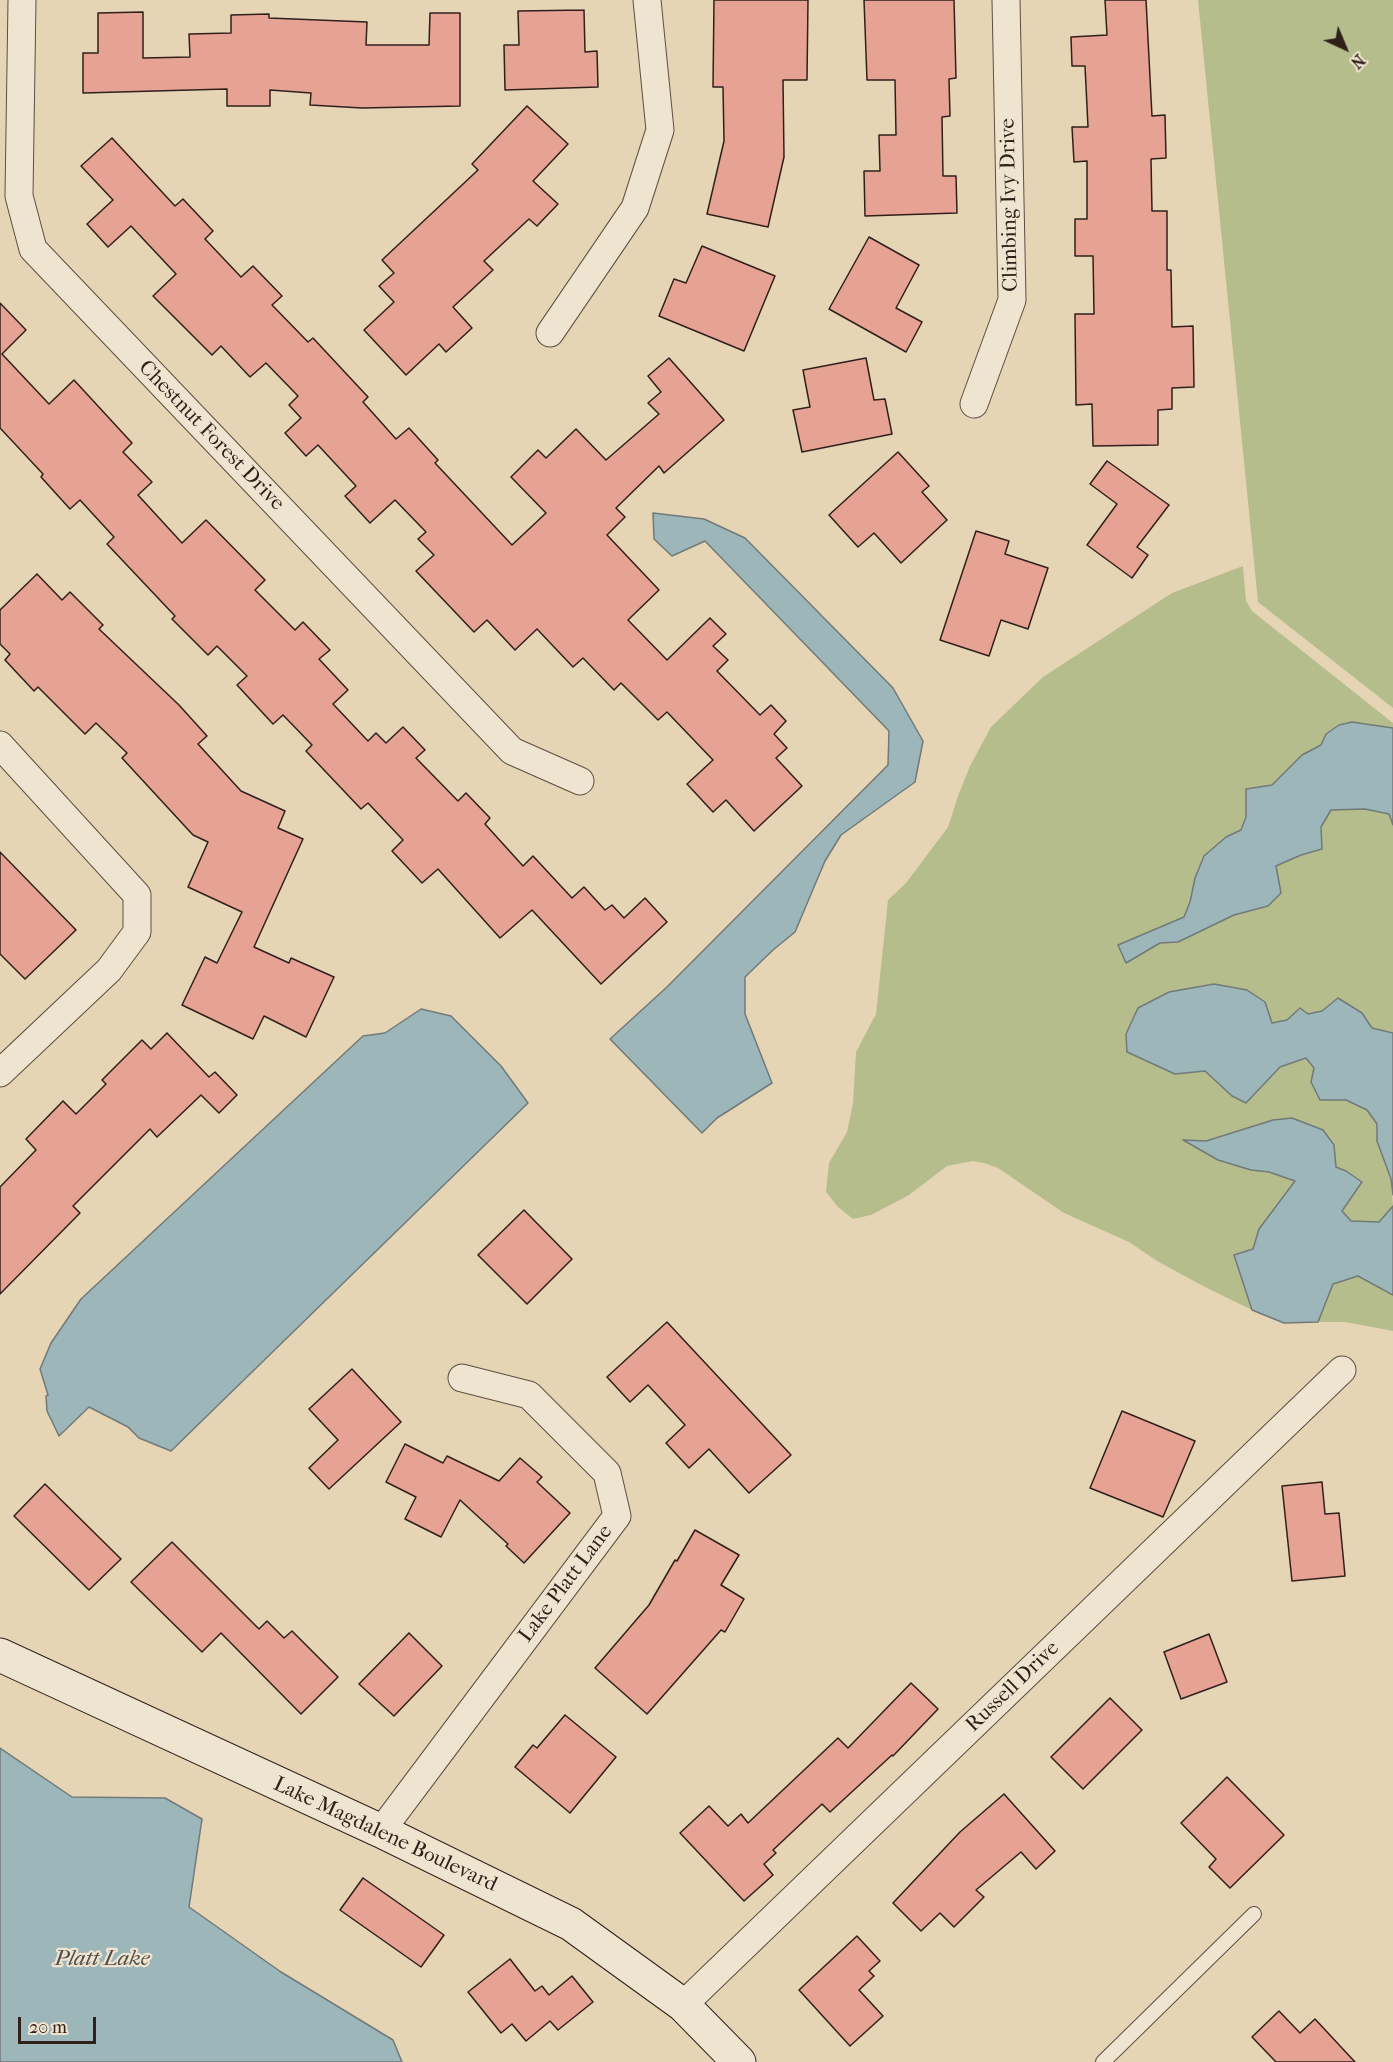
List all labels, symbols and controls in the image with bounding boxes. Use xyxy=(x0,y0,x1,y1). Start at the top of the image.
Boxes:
north arrow xyxy=(1315,18,1375,78)
text: N xyxy=(1347,50,1369,72)
street label: Climbing Ivy Drive xyxy=(996,118,1024,292)
street label: Chestnut Forest Drive xyxy=(133,356,289,516)
street label: Lake Platt Lane xyxy=(514,1520,618,1648)
street label: Russell Drive xyxy=(961,1636,1065,1738)
street label: Lake Magdalene Boulevard xyxy=(269,1772,501,1898)
water label: Platt Lake xyxy=(54,1947,150,1973)
scale bar xyxy=(21,2005,99,2043)
text: 20 m xyxy=(29,2017,67,2038)

